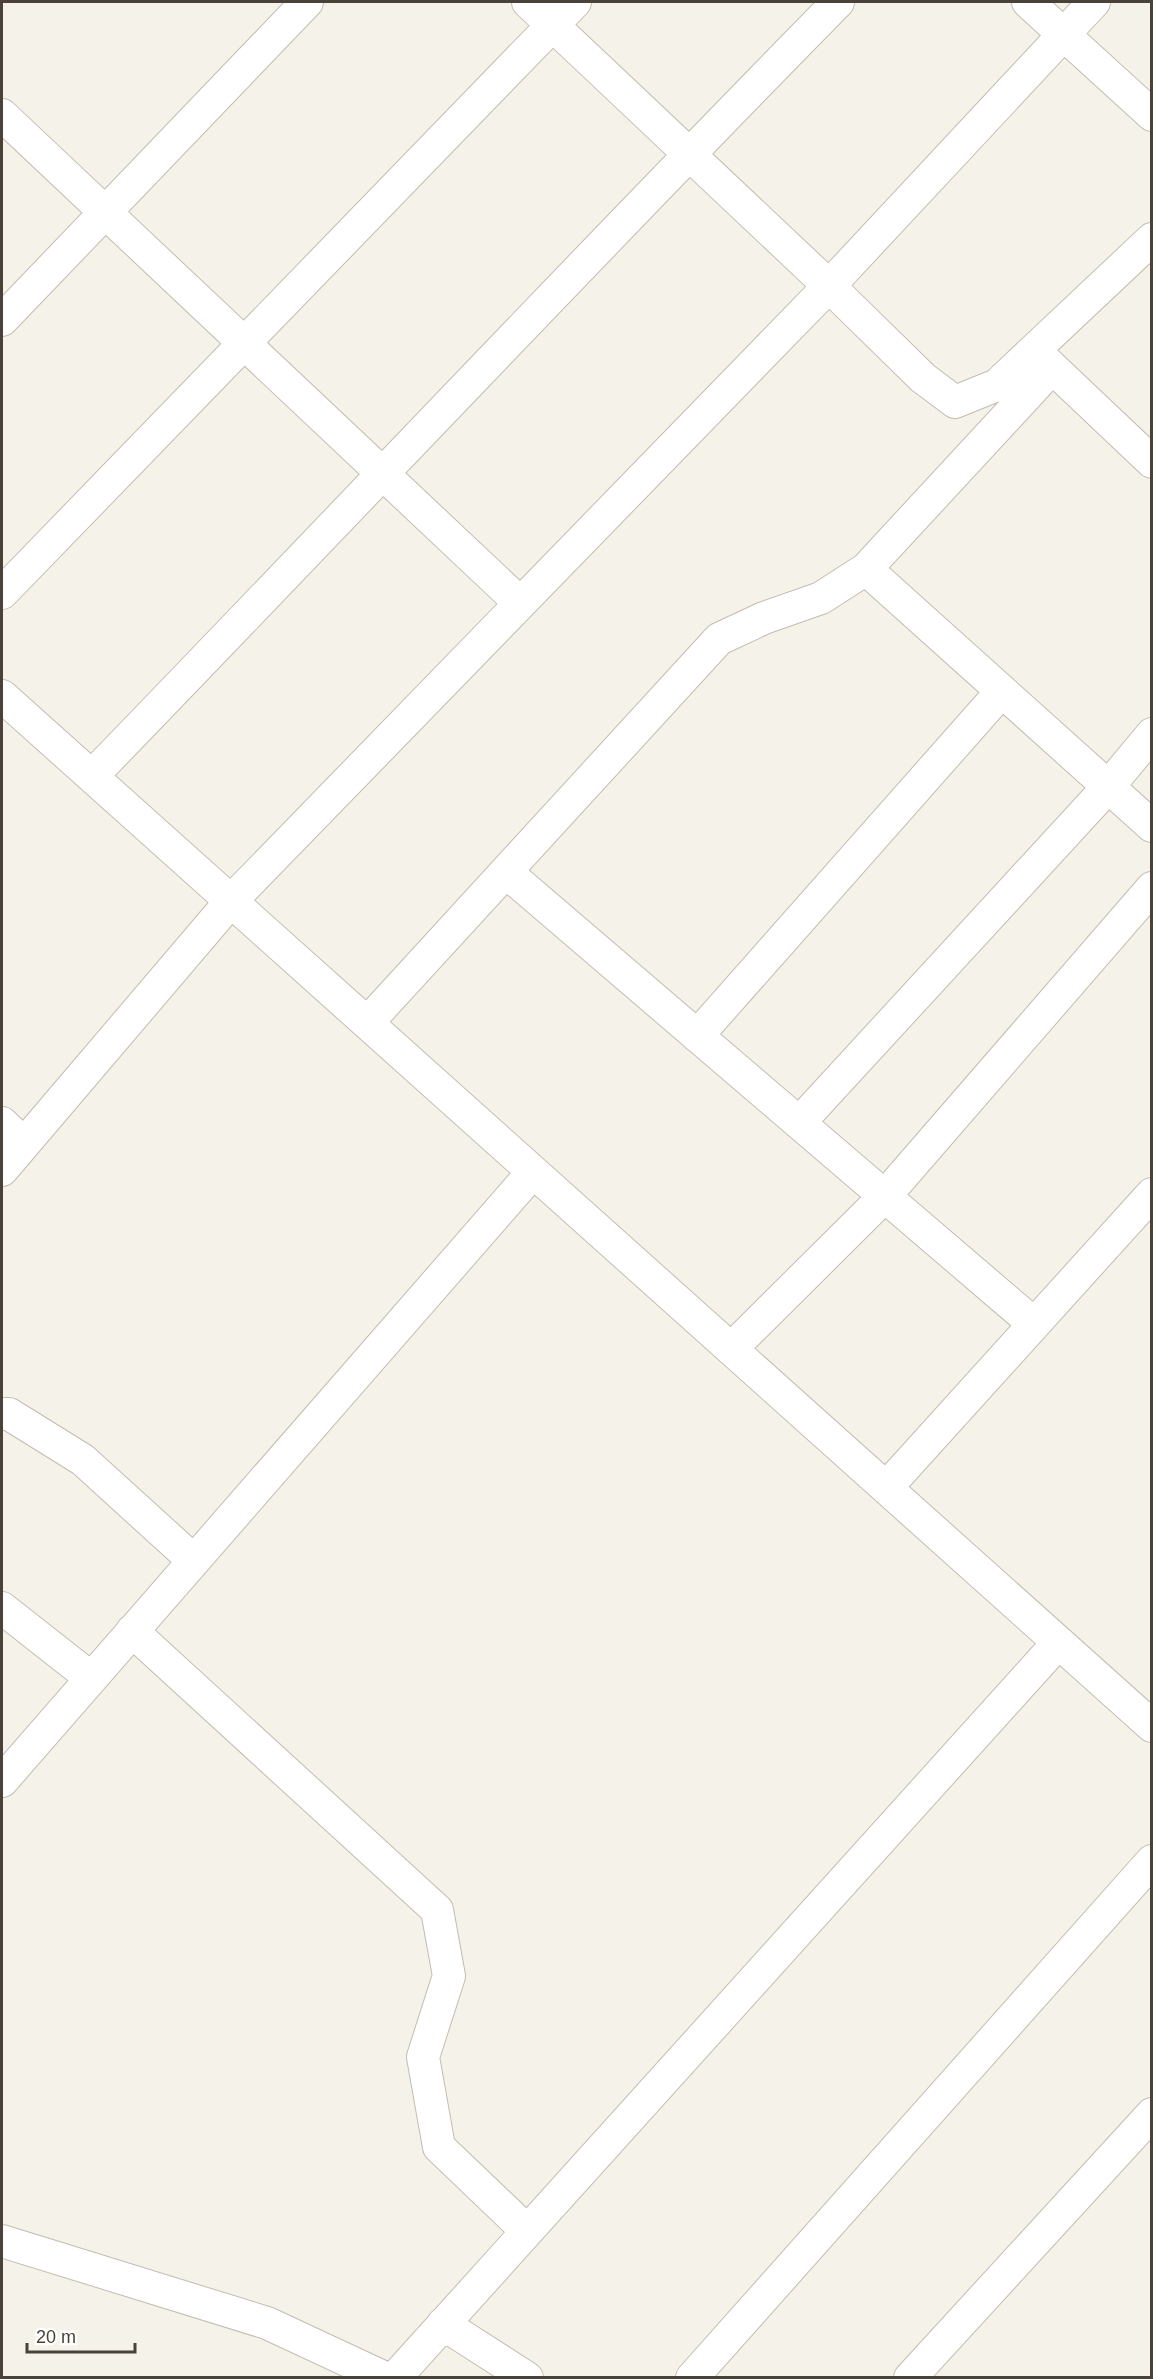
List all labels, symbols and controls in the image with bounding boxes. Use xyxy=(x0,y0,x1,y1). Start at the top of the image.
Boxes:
scale bar xyxy=(27,2316,135,2354)
text: 20 m xyxy=(36,2327,76,2347)

